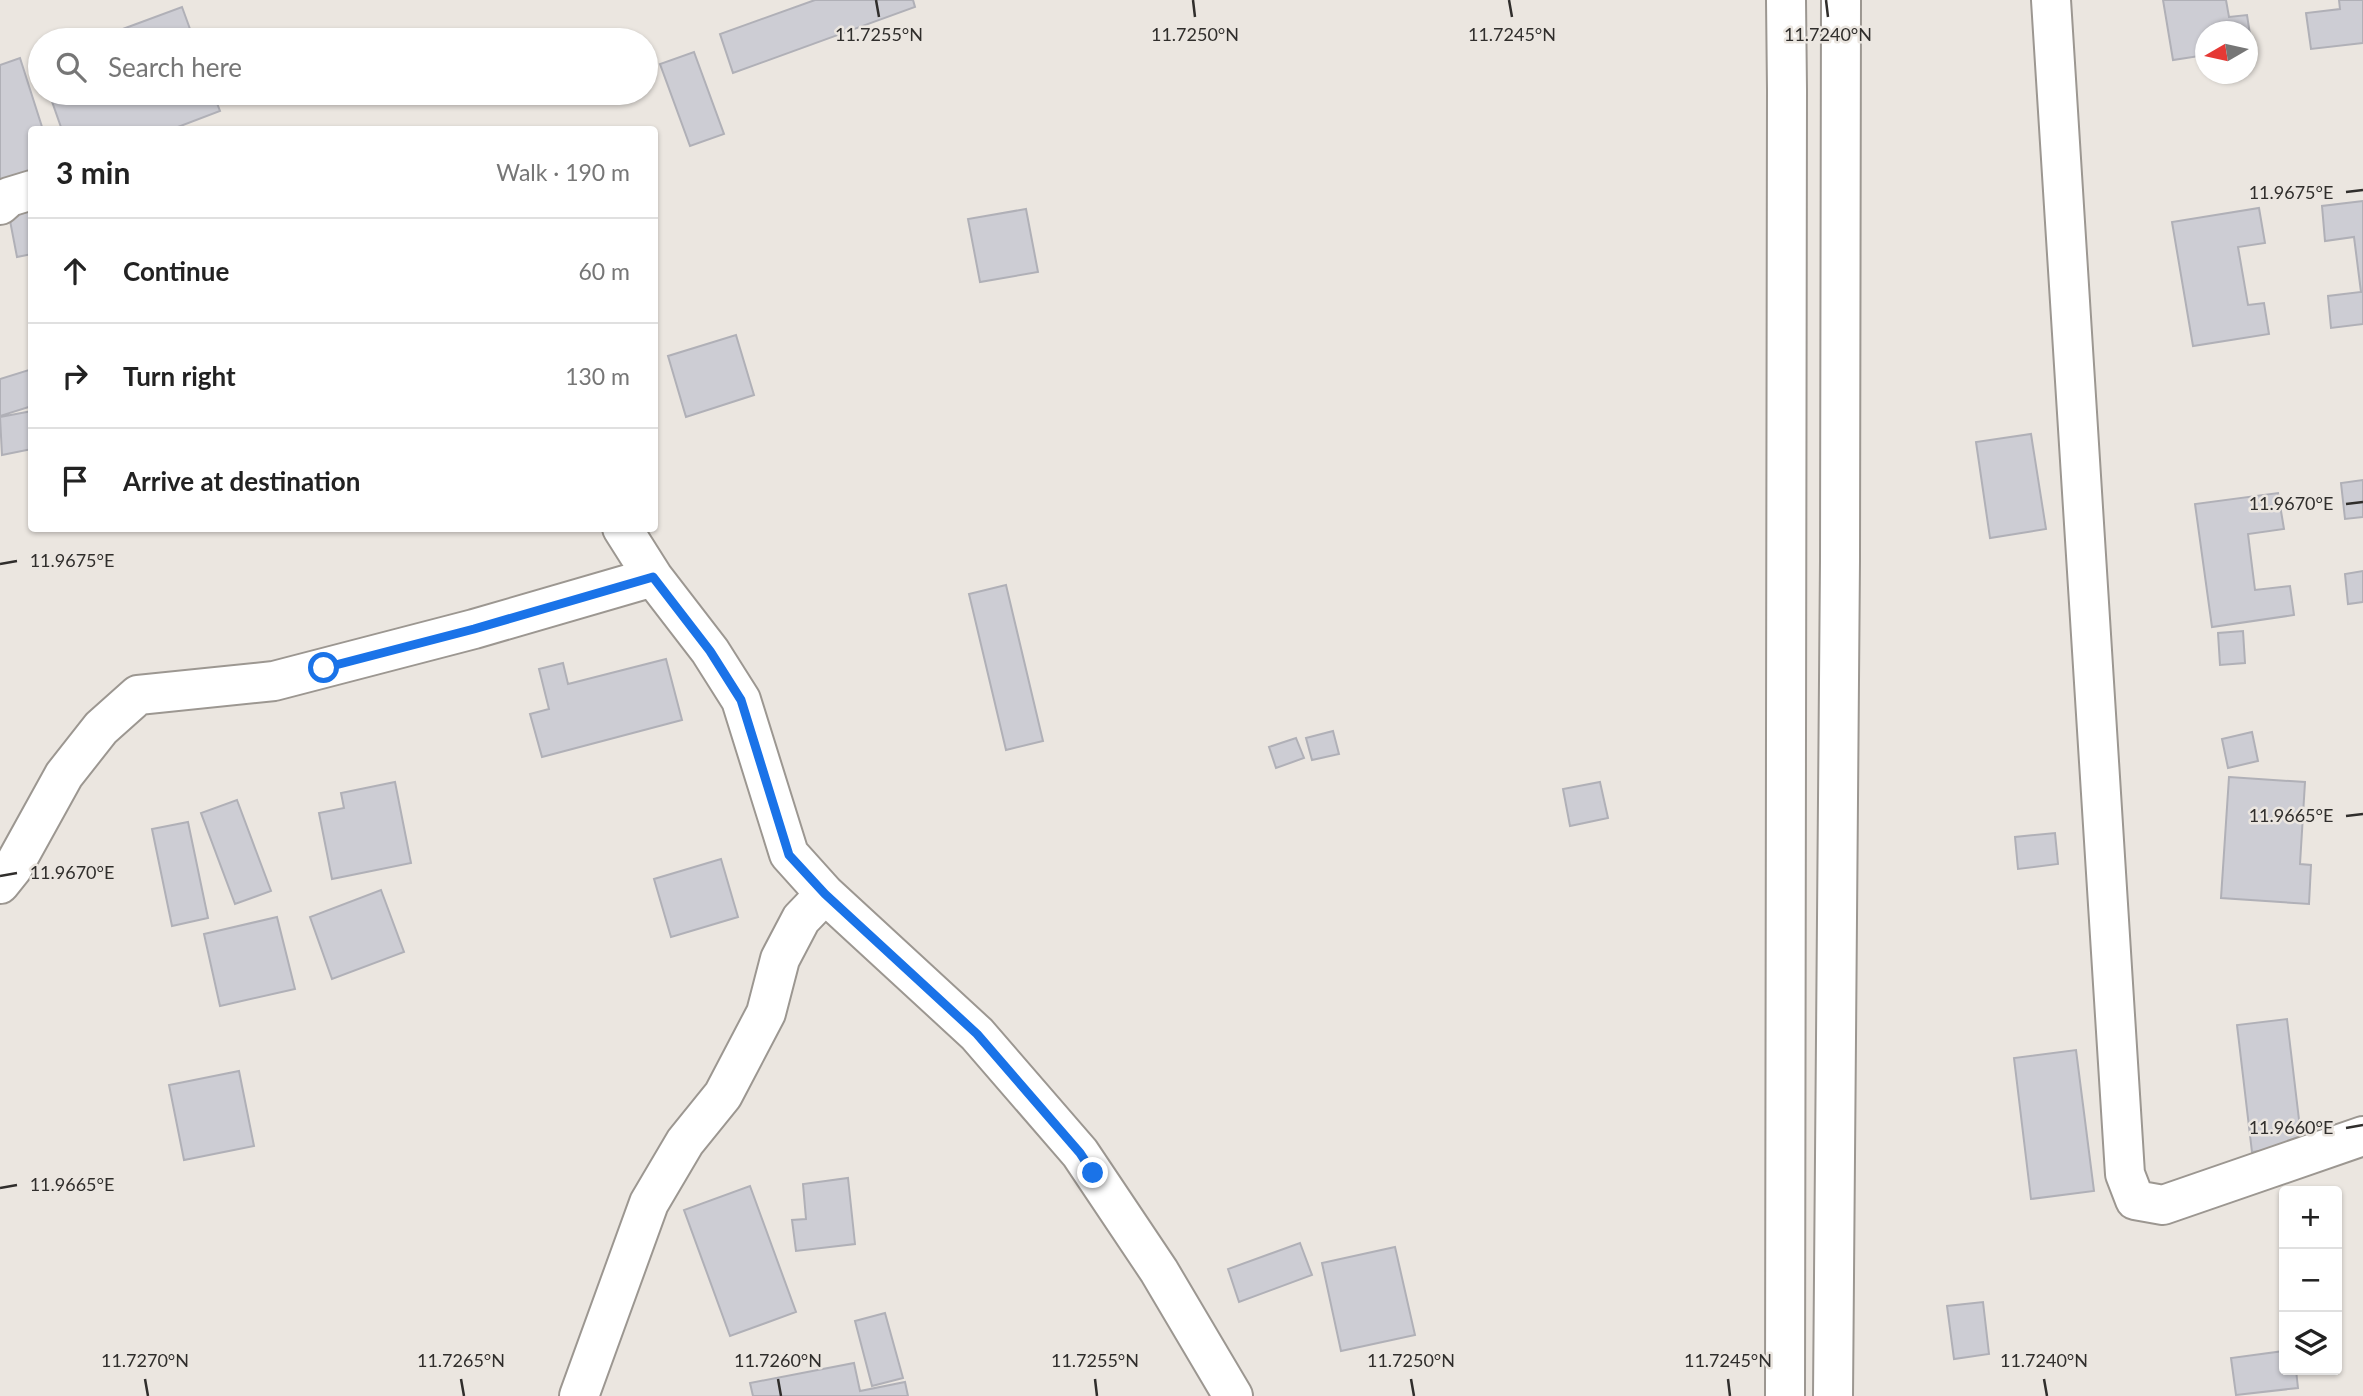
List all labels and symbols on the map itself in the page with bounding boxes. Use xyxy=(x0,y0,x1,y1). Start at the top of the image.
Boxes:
north arrow xyxy=(2195,21,2258,84)
text: 11.7255°N xyxy=(835,23,923,45)
text: 11.7250°N xyxy=(1151,23,1239,45)
text: 11.7245°N xyxy=(1468,23,1556,45)
text: 11.7240°N xyxy=(1784,23,1872,45)
text: 11.9675°E xyxy=(2249,181,2333,203)
text: 11.9670°E xyxy=(2249,492,2333,514)
text: 11.9675°E xyxy=(30,549,114,571)
route start xyxy=(308,652,339,683)
text: 11.9665°E xyxy=(2249,804,2333,826)
text: 11.9670°E xyxy=(30,861,114,883)
text: 11.9660°E xyxy=(2249,1116,2333,1138)
route end xyxy=(1077,1157,1108,1188)
text: 11.9665°E xyxy=(30,1173,114,1195)
text: 11.7270°N xyxy=(101,1349,189,1371)
text: 11.7265°N xyxy=(417,1349,505,1371)
text: 11.7260°N xyxy=(734,1349,822,1371)
text: 11.7255°N xyxy=(1051,1349,1139,1371)
text: 11.7250°N xyxy=(1367,1349,1455,1371)
text: 11.7245°N xyxy=(1684,1349,1772,1371)
text: 11.7240°N xyxy=(2000,1349,2088,1371)

